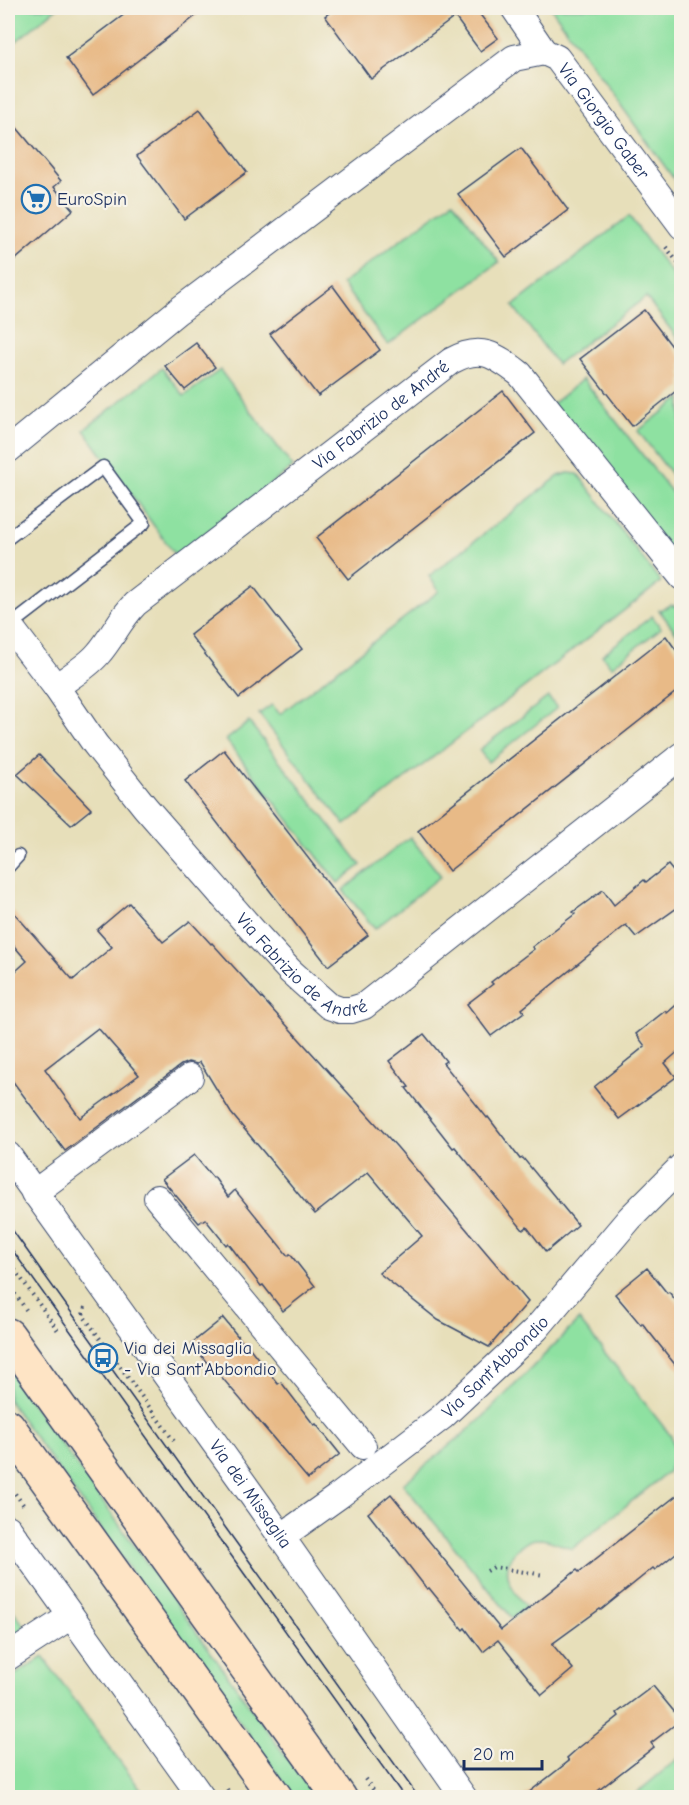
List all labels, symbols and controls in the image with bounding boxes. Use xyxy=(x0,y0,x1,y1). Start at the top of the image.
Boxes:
street label: Via Giorgio Gaber xyxy=(554,59,655,184)
supermarket icon: EuroSpin xyxy=(20,183,52,215)
place label: EuroSpin xyxy=(57,189,127,210)
street label: Via Fabrizio de André xyxy=(309,356,453,474)
street label: Via Fabrizio de André xyxy=(232,909,370,1021)
street label: Via Sant'Abbondio xyxy=(437,1311,553,1422)
place label: Via dei Missaglia - Via Sant'Abbondio xyxy=(124,1338,276,1380)
bus stop icon: Via dei Missaglia - Via Sant'Abbondio xyxy=(87,1342,119,1374)
street label: Via dei Missaglia xyxy=(205,1436,296,1552)
scale bar xyxy=(464,1733,542,1771)
text: 20 m xyxy=(473,1744,514,1765)

